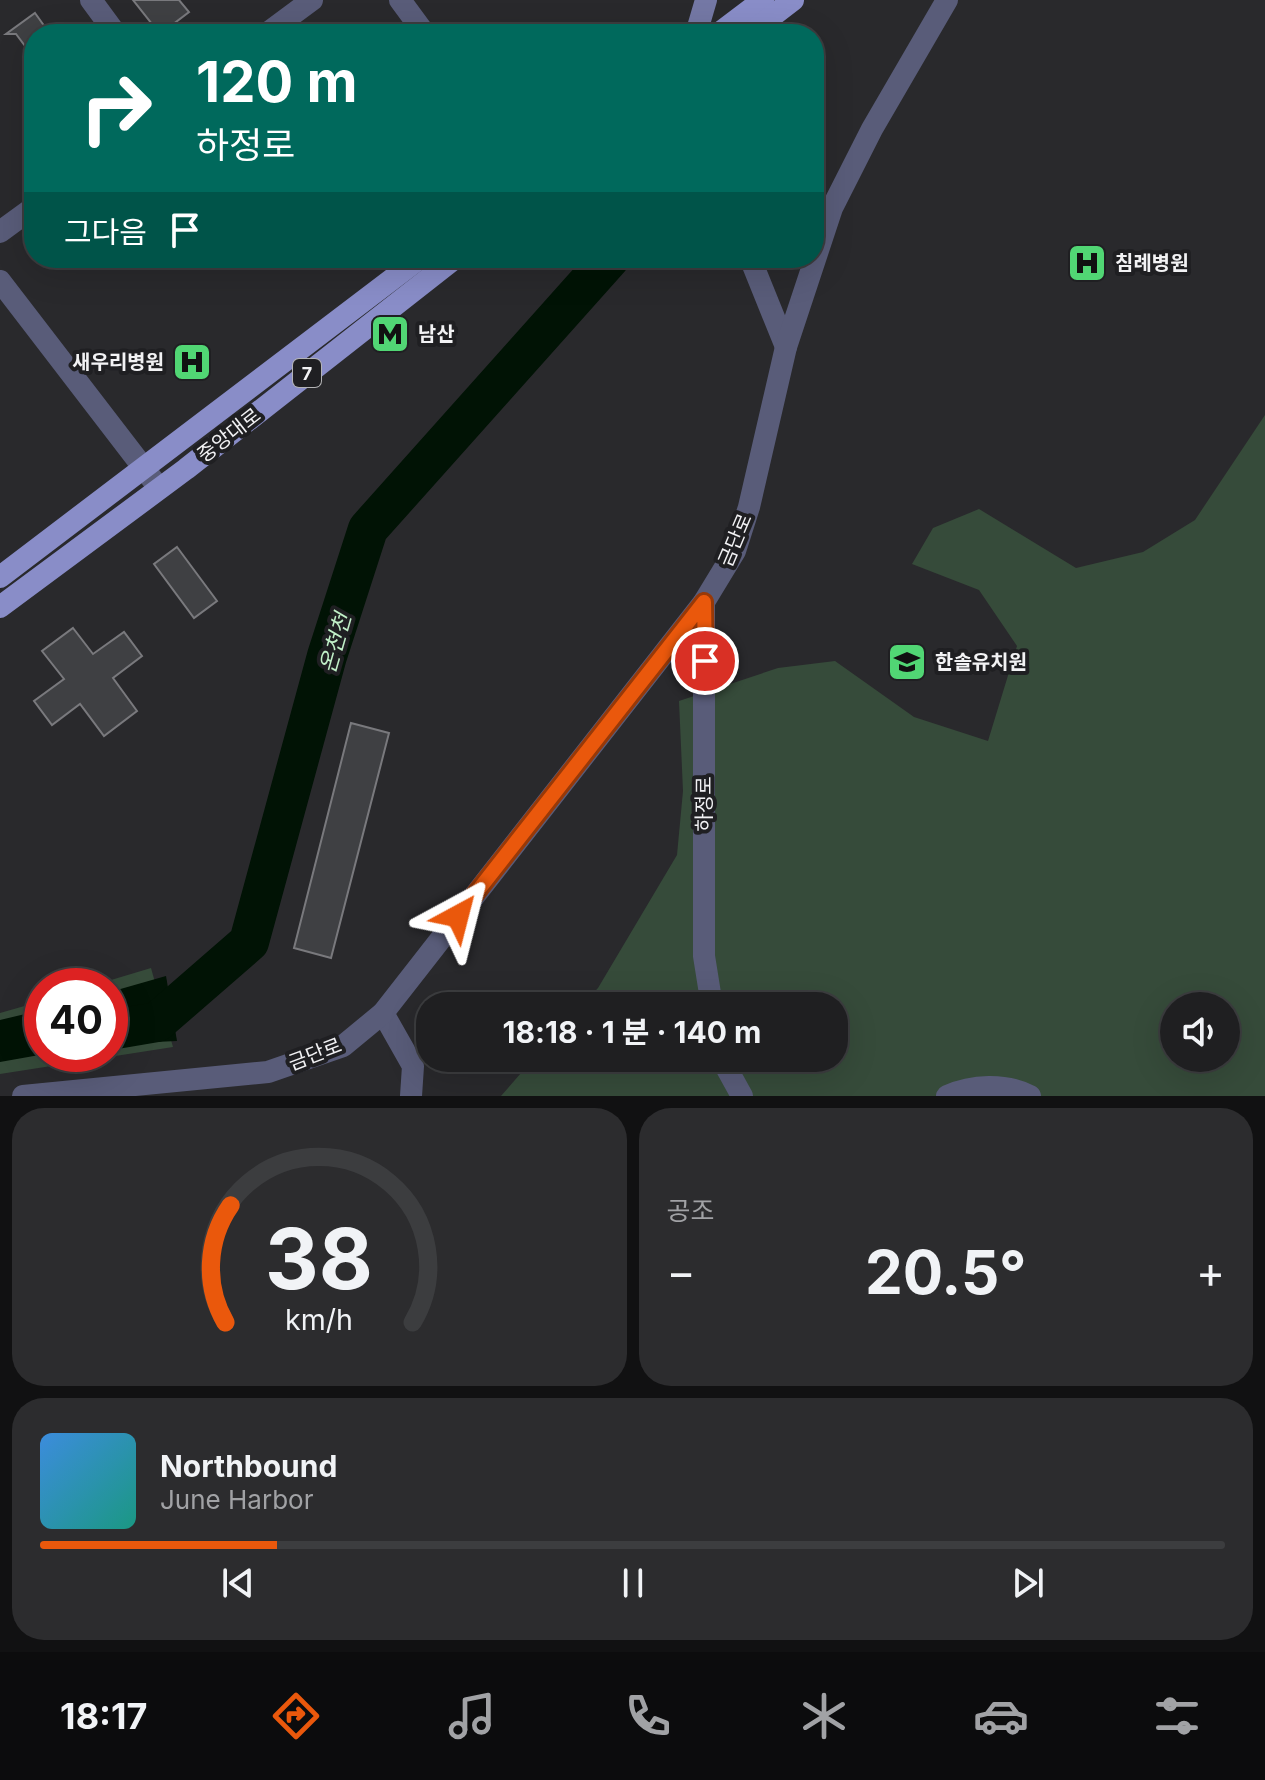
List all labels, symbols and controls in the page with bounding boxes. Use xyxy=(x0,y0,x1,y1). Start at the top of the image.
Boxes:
text: 120 m xyxy=(196,48,358,116)
icon: right xyxy=(64,56,168,160)
text: 하정로 xyxy=(196,123,295,167)
icon: arrive xyxy=(163,208,207,252)
text: 그다음 xyxy=(64,214,147,250)
hospital icon: 침례병원 xyxy=(1066,242,1108,284)
place label: 침례병원 xyxy=(1115,251,1189,275)
metro station icon: 남산 xyxy=(369,313,411,355)
place label: 남산 xyxy=(418,322,455,346)
hospital icon: 새우리병원 xyxy=(171,341,213,383)
place label: 새우리병원 xyxy=(72,350,164,374)
road number: 7 xyxy=(293,359,321,387)
street label: 중앙대로 xyxy=(193,403,265,467)
street label: 금단로 xyxy=(713,510,757,570)
water label: 온천천 xyxy=(314,608,357,676)
pin xyxy=(671,627,739,695)
icon: arrive xyxy=(683,639,727,683)
school or university icon: 한솔유치원 xyxy=(886,641,928,683)
place label: 한솔유치원 xyxy=(935,650,1027,674)
street label: 하정로 xyxy=(692,776,716,832)
position arrow xyxy=(416,874,500,958)
speed limit sign: 40 xyxy=(24,968,128,1072)
map controls xyxy=(1160,992,1240,1072)
button: sound xyxy=(1160,992,1240,1072)
text: 18:18 · 1 분 · 140 m xyxy=(503,1014,761,1050)
street label: 금단로 xyxy=(285,1033,345,1075)
text: 공조 xyxy=(667,1195,714,1226)
text: 38 xyxy=(265,1208,373,1309)
text: 20.5° xyxy=(865,1236,1027,1308)
text: − xyxy=(667,1245,696,1299)
text: + xyxy=(1196,1245,1225,1299)
text: km/h xyxy=(285,1302,353,1337)
text: Northbound xyxy=(160,1448,337,1484)
text: June Harbor xyxy=(160,1484,313,1515)
icon: previous xyxy=(216,1561,260,1605)
icon: pause xyxy=(611,1561,655,1605)
icon: next xyxy=(1006,1561,1050,1605)
icon: directions xyxy=(268,1688,324,1744)
icon: music xyxy=(444,1688,500,1744)
icon: phone xyxy=(620,1688,676,1744)
icon: climate xyxy=(796,1688,852,1744)
icon: car xyxy=(973,1688,1029,1744)
icon: filters xyxy=(1149,1688,1205,1744)
text: 18:17 xyxy=(60,1694,148,1738)

